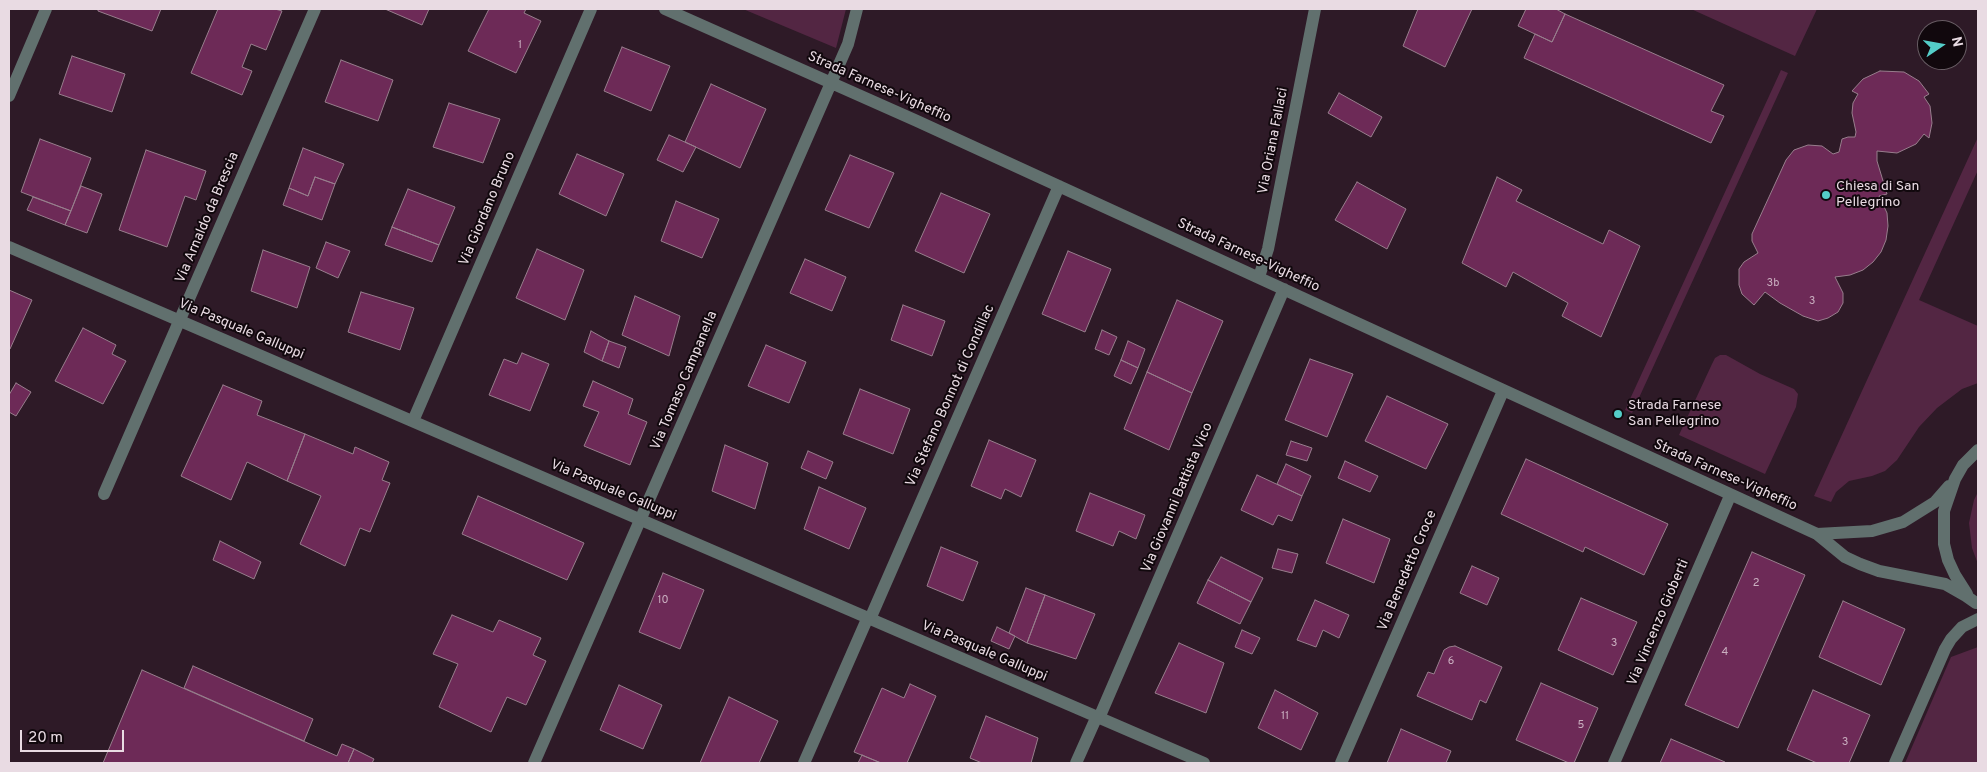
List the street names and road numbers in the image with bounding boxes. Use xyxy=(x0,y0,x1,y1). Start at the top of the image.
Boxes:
street label: Strada Farnese-Vigheffio xyxy=(805,49,953,127)
street label: Via Oriana Fallaci xyxy=(1255,86,1293,196)
street label: Via Giordano Bruno xyxy=(456,149,520,269)
street label: Via Arnaldo da Brescia xyxy=(173,150,243,286)
street label: Strada Farnese-Vigheffio xyxy=(1174,216,1322,296)
street label: Via Pasquale Galluppi xyxy=(176,296,306,364)
street label: Via Stefano Bonnot di Condillac xyxy=(903,302,999,490)
street label: Via Tomaso Campanella xyxy=(648,309,722,453)
street label: Via Giovanni Battista Vico xyxy=(1139,420,1217,576)
street label: Strada Farnese-Vigheffio xyxy=(1651,437,1799,515)
street label: Via Pasquale Galluppi xyxy=(548,457,678,525)
street label: Via Benedetto Croce xyxy=(1375,508,1441,634)
street label: Via Vincenzo Gioberti xyxy=(1625,557,1693,689)
street label: Via Pasquale Galluppi xyxy=(919,618,1049,686)

